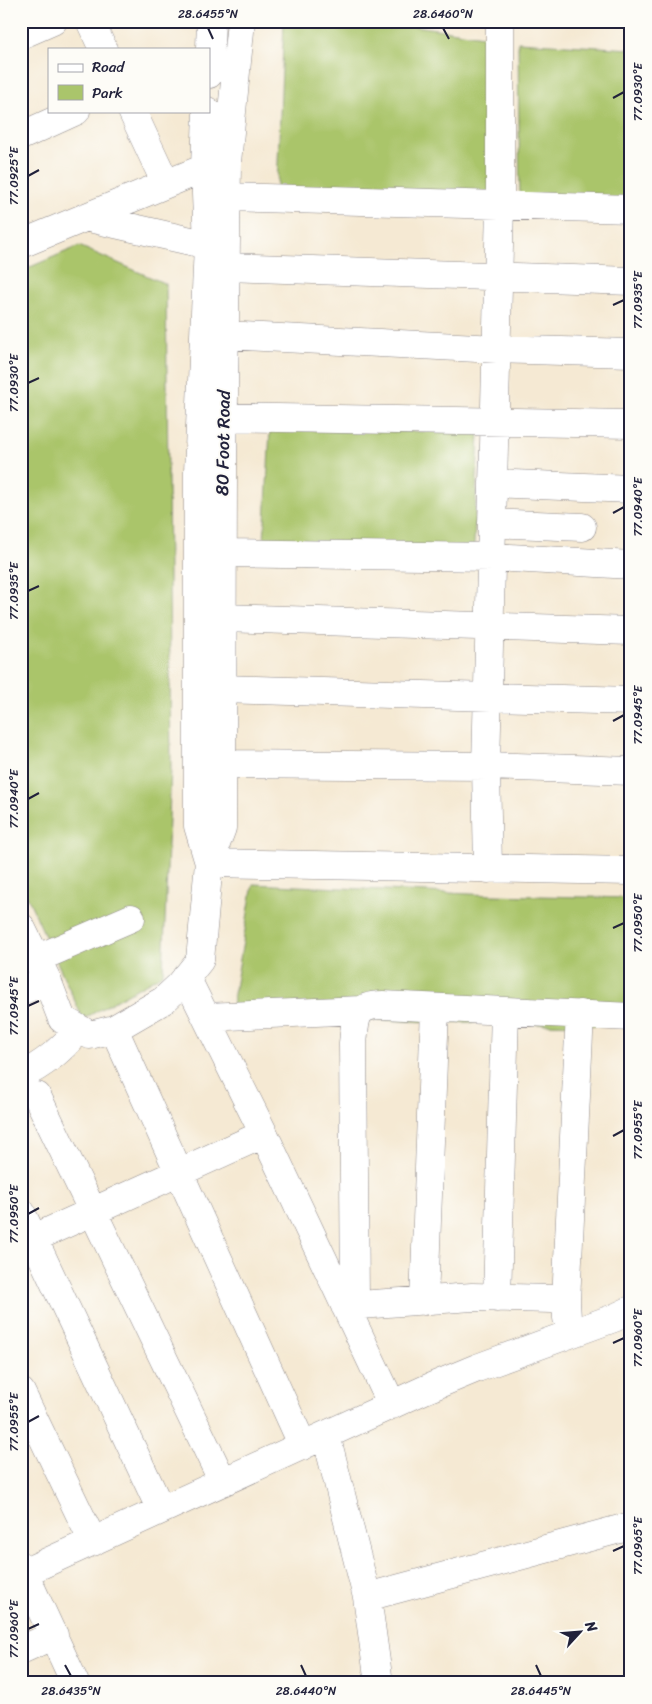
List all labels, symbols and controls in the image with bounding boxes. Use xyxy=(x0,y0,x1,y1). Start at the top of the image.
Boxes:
text: 28.6455°N xyxy=(178,3,239,25)
text: 28.6460°N xyxy=(413,3,474,25)
legend xyxy=(48,48,210,112)
text: Road xyxy=(92,54,125,80)
text: 77.0930°E xyxy=(627,62,649,121)
text: Park xyxy=(92,80,123,106)
text: 77.0925°E xyxy=(3,145,25,205)
text: 77.0935°E xyxy=(627,270,649,329)
text: 77.0930°E xyxy=(3,353,25,412)
street label: 80 Foot Road xyxy=(206,388,240,496)
text: 77.0940°E xyxy=(627,476,649,537)
text: 77.0935°E xyxy=(3,561,25,620)
text: 77.0945°E xyxy=(627,684,649,744)
text: 77.0940°E xyxy=(3,768,25,829)
text: 77.0950°E xyxy=(627,892,649,953)
text: 77.0945°E xyxy=(3,975,25,1035)
text: 77.0955°E xyxy=(627,1099,649,1159)
text: 77.0950°E xyxy=(3,1183,25,1244)
text: 77.0960°E xyxy=(627,1307,649,1367)
text: 77.0955°E xyxy=(3,1391,25,1451)
text: 77.0965°E xyxy=(627,1516,649,1575)
text: 77.0960°E xyxy=(3,1598,25,1658)
north arrow xyxy=(554,1606,604,1656)
text: N xyxy=(577,1616,605,1637)
text: 28.6435°N xyxy=(41,1680,101,1702)
text: 28.6440°N xyxy=(276,1680,337,1702)
text: 28.6445°N xyxy=(511,1680,572,1702)

